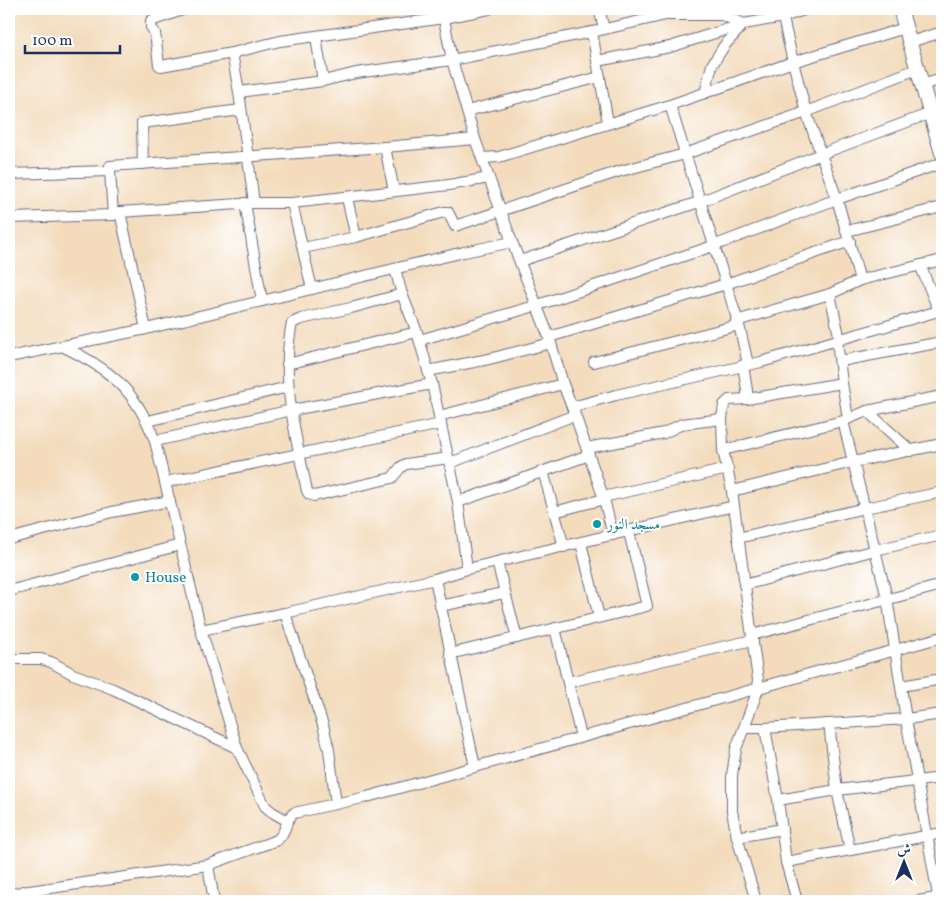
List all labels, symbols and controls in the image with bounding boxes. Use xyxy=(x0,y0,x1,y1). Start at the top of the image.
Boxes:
scale bar xyxy=(25,22,120,54)
text: 100 m xyxy=(32,31,72,52)
place label: مسجد النور xyxy=(605,515,660,536)
marker: مسجد النور xyxy=(591,518,603,530)
place label: House xyxy=(145,568,186,589)
marker: House xyxy=(129,571,141,583)
north arrow xyxy=(878,838,928,888)
text: ش xyxy=(897,841,911,860)

